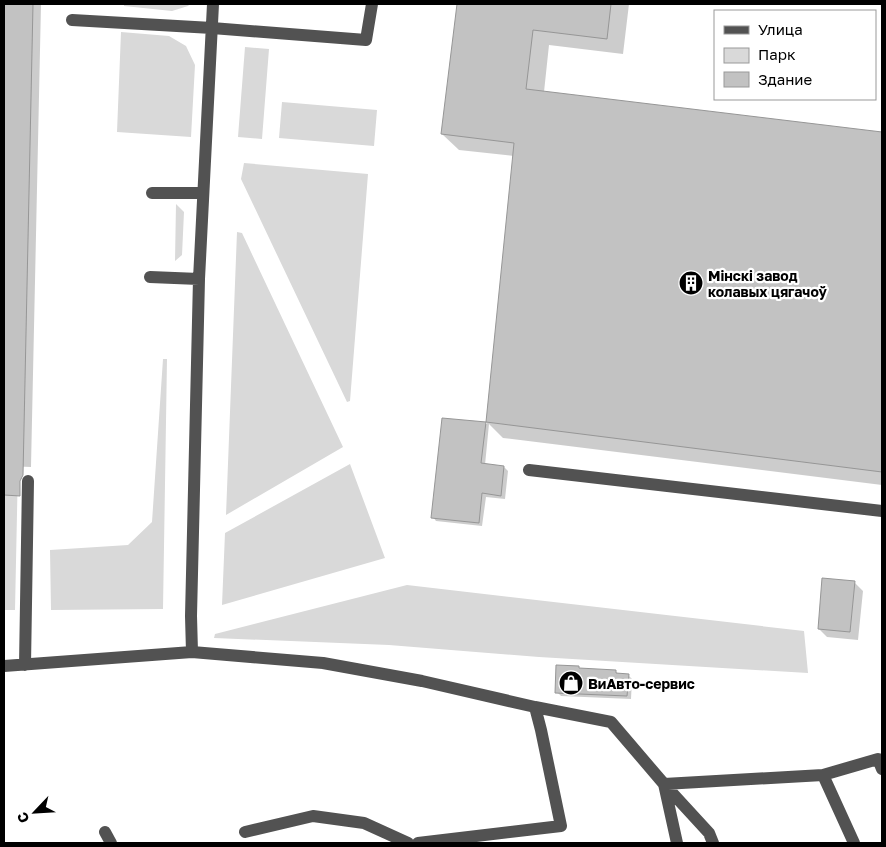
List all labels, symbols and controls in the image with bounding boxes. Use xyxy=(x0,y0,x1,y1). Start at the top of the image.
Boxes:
legend xyxy=(714,10,876,100)
text: Улица xyxy=(758,20,803,38)
text: Парк xyxy=(758,45,796,63)
text: Здание xyxy=(758,70,812,88)
place label: Мінскі завод колавых цягачоў xyxy=(708,267,827,300)
building icon: Мінскі завод колавых цягачоў xyxy=(678,270,704,296)
shop icon: ВиАвто-сервис xyxy=(558,670,584,696)
place label: ВиАвто-сервис xyxy=(588,675,695,692)
north arrow xyxy=(10,787,60,837)
text: С xyxy=(13,810,33,826)

